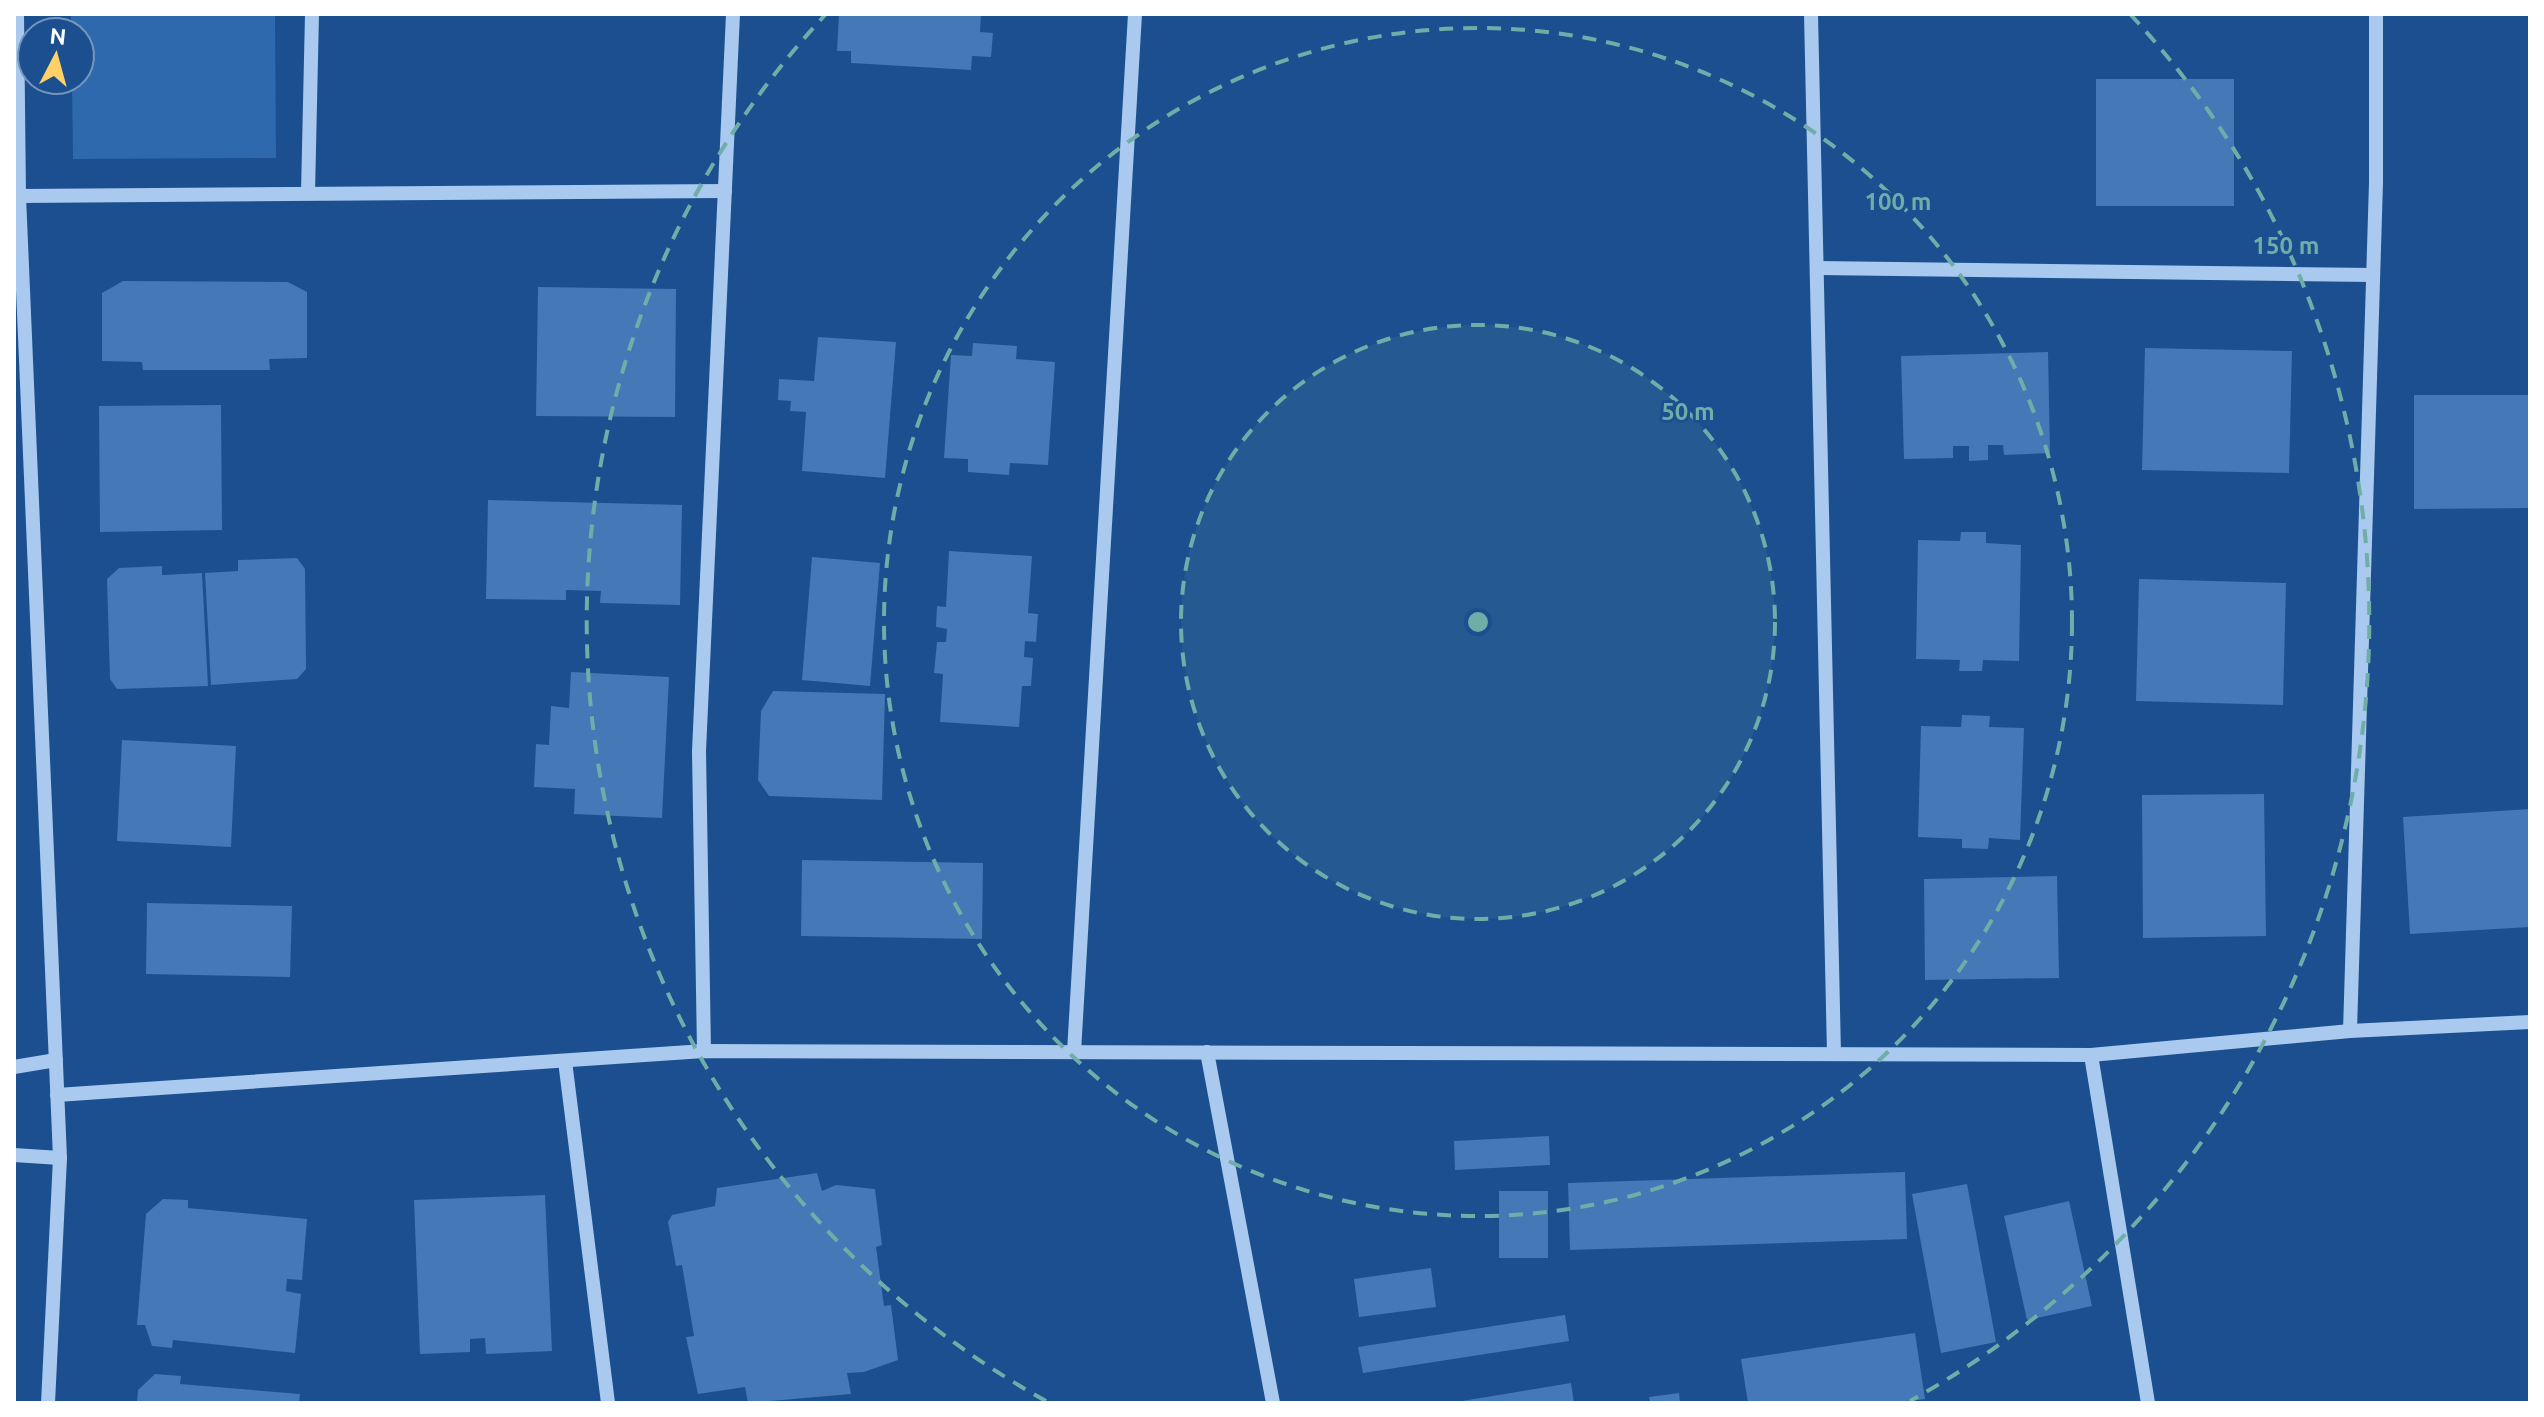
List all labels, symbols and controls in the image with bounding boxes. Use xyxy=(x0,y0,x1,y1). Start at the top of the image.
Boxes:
north arrow xyxy=(16,16,96,96)
text: N xyxy=(49,22,68,49)
text: 100 m xyxy=(1865,188,1931,215)
text: 150 m xyxy=(2253,232,2319,259)
text: 50 m xyxy=(1661,398,1715,425)
centre of rings xyxy=(1464,608,1492,636)

